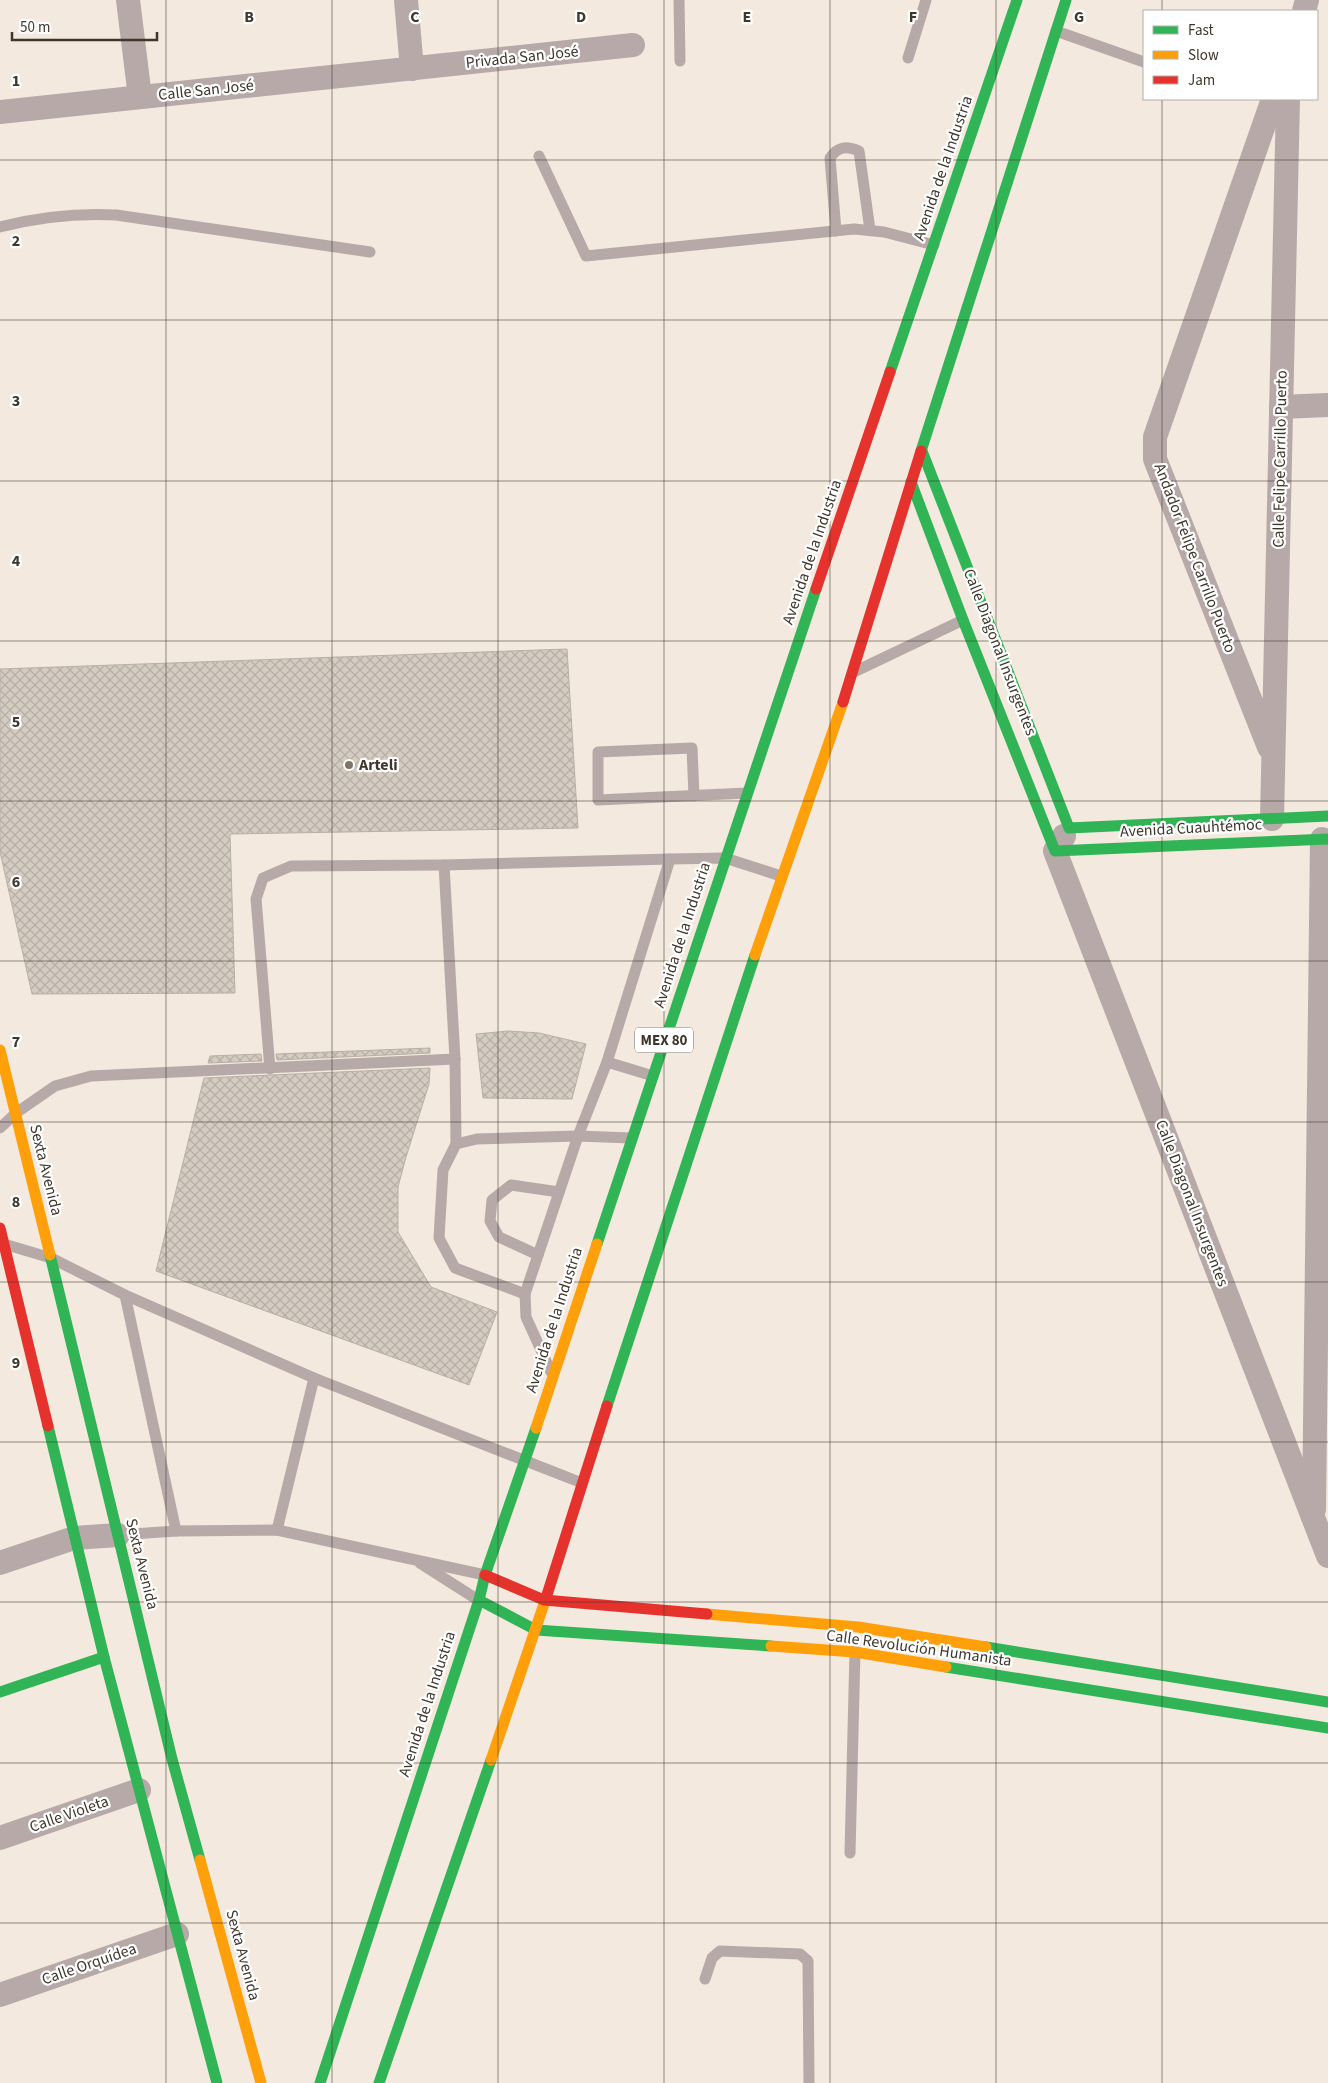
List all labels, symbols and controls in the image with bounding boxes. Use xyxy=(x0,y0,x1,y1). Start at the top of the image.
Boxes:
text: B xyxy=(244,6,254,28)
text: C xyxy=(410,6,420,28)
text: D xyxy=(576,6,586,28)
text: E xyxy=(743,6,751,28)
text: F xyxy=(909,6,917,28)
text: G xyxy=(1074,6,1084,28)
scale bar xyxy=(12,10,158,42)
legend xyxy=(1143,10,1318,100)
text: 50 m xyxy=(20,17,50,38)
text: Fast xyxy=(1188,20,1214,41)
street label: Privada San José xyxy=(464,40,580,74)
text: Slow xyxy=(1188,45,1219,66)
text: 1 xyxy=(12,70,20,92)
text: Jam xyxy=(1188,70,1215,91)
street label: Calle San José xyxy=(157,74,255,106)
street label: Avenida de la Industria xyxy=(908,93,978,243)
text: 2 xyxy=(12,230,20,252)
street label: Calle Felipe Carrillo Puerto xyxy=(1267,370,1293,548)
text: 3 xyxy=(12,390,20,412)
street label: Andador Felipe Carrillo Puerto xyxy=(1149,460,1241,656)
street label: Avenida de la Industria xyxy=(777,477,847,627)
text: 4 xyxy=(12,550,21,572)
street label: Calle Diagonal Insurgentes xyxy=(958,565,1042,739)
text: 5 xyxy=(12,711,20,733)
place label: Arteli xyxy=(358,754,398,776)
marker: Arteli xyxy=(343,759,355,771)
street label: Avenida Cuauhtémoc xyxy=(1119,813,1263,843)
street label: Avenida de la Industria xyxy=(648,859,716,1011)
text: 6 xyxy=(12,871,20,893)
road number: MEX 80 xyxy=(635,1028,693,1052)
text: 7 xyxy=(12,1031,20,1053)
street label: Calle Diagonal Insurgentes xyxy=(1150,1116,1234,1290)
street label: Sexta Avenida xyxy=(24,1122,68,1218)
text: 8 xyxy=(12,1191,20,1213)
street label: Avenida de la Industria xyxy=(520,1244,588,1396)
text: 9 xyxy=(12,1352,20,1374)
street label: Sexta Avenida xyxy=(120,1516,164,1612)
street label: Calle Revolución Humanista xyxy=(825,1624,1013,1672)
street label: Avenida de la Industria xyxy=(393,1628,461,1780)
street label: Calle Violeta xyxy=(26,1790,112,1838)
street label: Sexta Avenida xyxy=(220,1907,266,2003)
street label: Calle Orquídea xyxy=(39,1938,139,1990)

